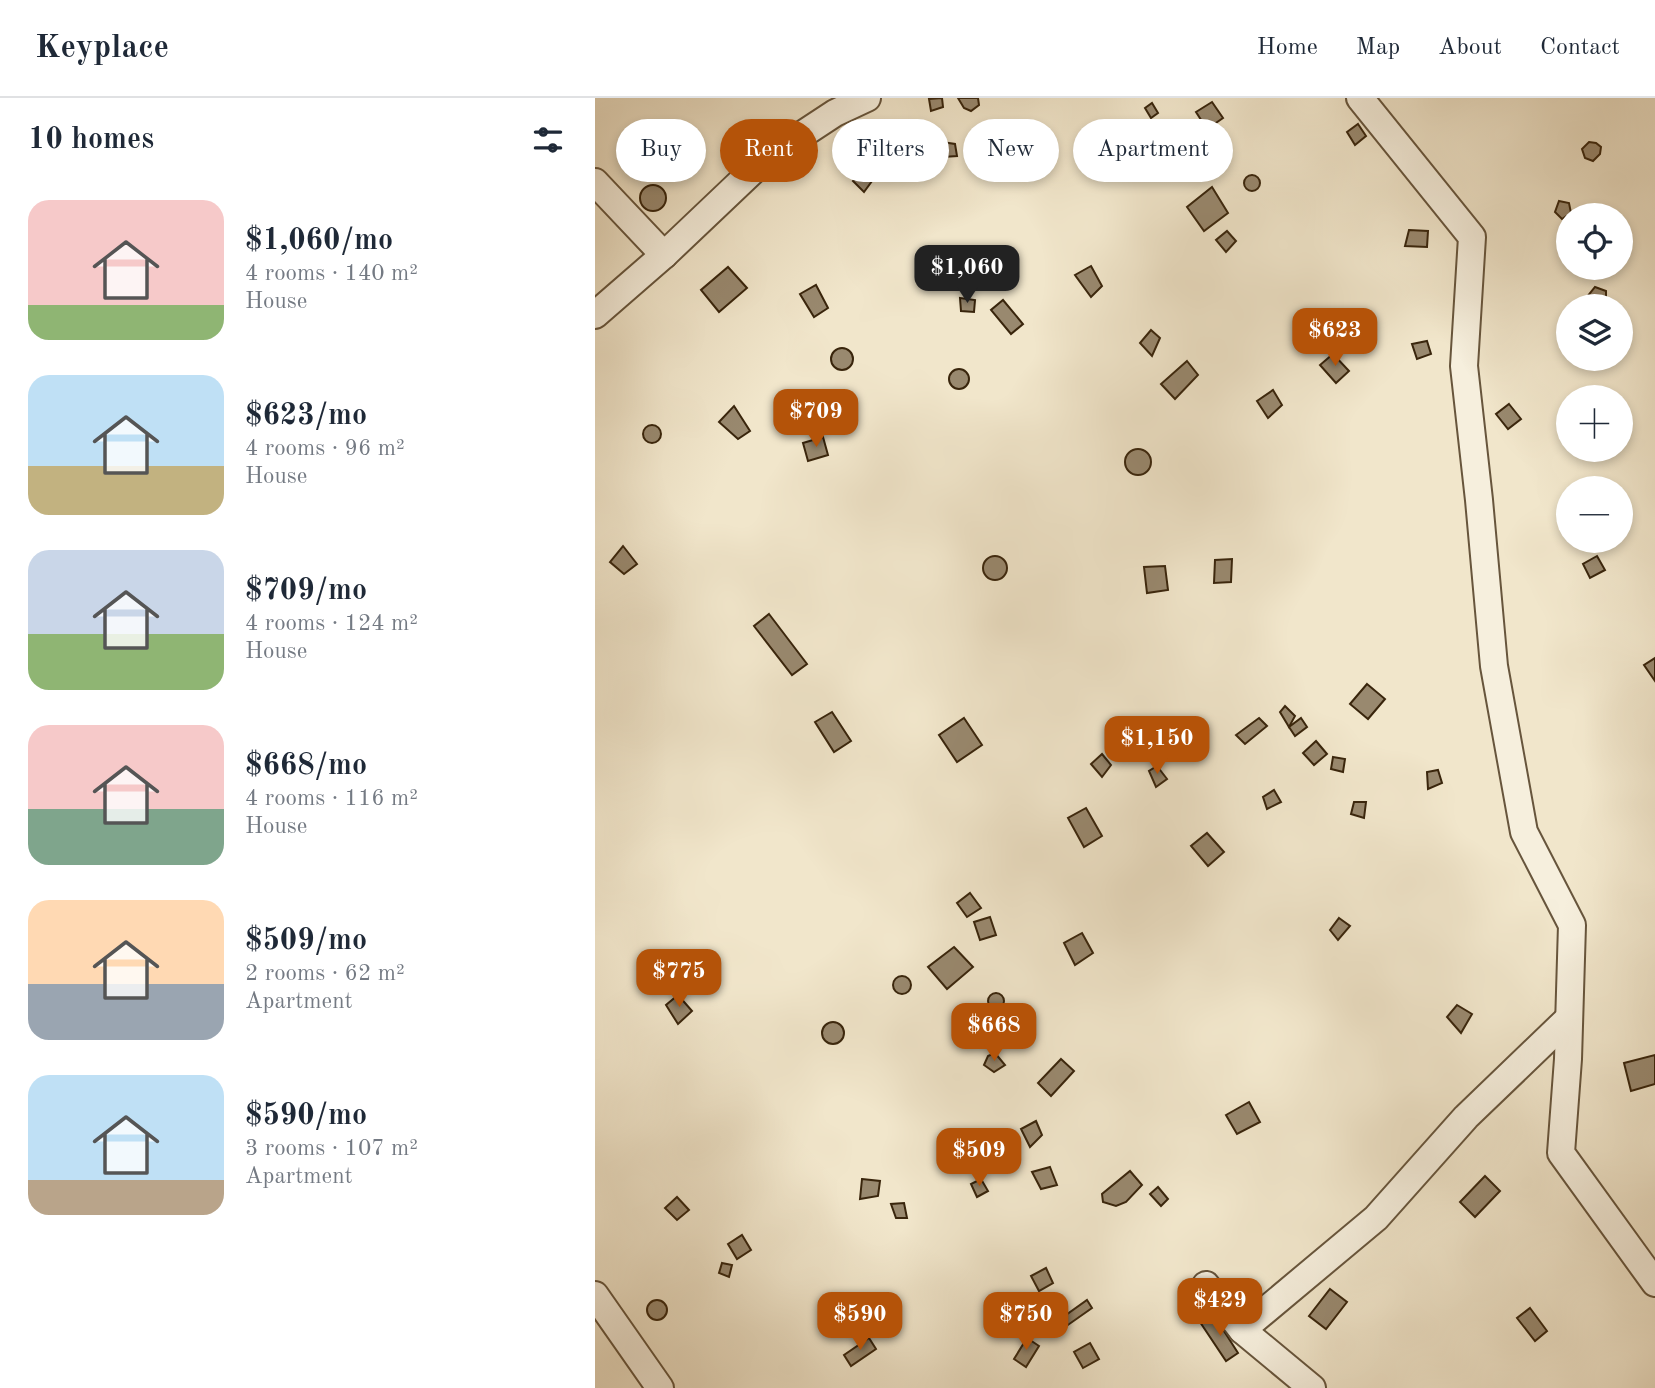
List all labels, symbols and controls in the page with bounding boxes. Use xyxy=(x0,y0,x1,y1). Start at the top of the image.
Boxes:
text: Keyplace xyxy=(35,32,169,65)
text: Home xyxy=(1257,36,1318,60)
text: Map xyxy=(1356,36,1400,60)
text: About xyxy=(1438,36,1502,60)
text: Contact xyxy=(1540,36,1620,60)
chip: Buy xyxy=(616,119,706,182)
chip: Rent xyxy=(720,119,818,182)
chip: Filters xyxy=(832,119,949,182)
chip: New xyxy=(963,119,1059,182)
chip: Apartment xyxy=(1073,119,1233,182)
icon: filters xyxy=(529,121,567,159)
text: 10 homes xyxy=(28,125,154,155)
map controls xyxy=(1556,203,1633,553)
button: locate xyxy=(1556,203,1633,280)
text: $1,060/mo xyxy=(245,226,393,256)
icon: home xyxy=(84,228,168,312)
pin: $1,060 xyxy=(910,246,1024,305)
text: $1,060 xyxy=(930,256,1004,279)
text: 4 rooms · 140 m² xyxy=(245,262,418,285)
text: House xyxy=(245,290,307,313)
button: layers xyxy=(1556,294,1633,371)
pin: $623 xyxy=(1294,308,1376,368)
text: $623 xyxy=(1308,319,1362,342)
button: + xyxy=(1556,385,1633,462)
pin: $709 xyxy=(775,390,857,449)
text: $709 xyxy=(789,400,843,423)
text: $623/mo xyxy=(245,401,367,431)
icon: home xyxy=(84,403,168,487)
text: 4 rooms · 96 m² xyxy=(245,437,405,460)
text: House xyxy=(245,465,307,488)
button: − xyxy=(1556,476,1633,553)
text: $709/mo xyxy=(245,576,367,606)
icon: home xyxy=(84,578,168,662)
text: 4 rooms · 124 m² xyxy=(245,612,418,635)
text: House xyxy=(245,640,307,663)
pin: $1,150 xyxy=(1100,716,1214,776)
text: $1,150 xyxy=(1120,727,1194,750)
text: $668/mo xyxy=(245,751,367,781)
icon: home xyxy=(84,753,168,837)
text: 4 rooms · 116 m² xyxy=(245,787,418,810)
text: House xyxy=(245,815,307,838)
text: $509/mo xyxy=(245,926,367,956)
icon: home xyxy=(84,928,168,1012)
pin: $775 xyxy=(638,950,720,1009)
text: $775 xyxy=(652,960,706,983)
text: 2 rooms · 62 m² xyxy=(245,962,405,985)
text: Apartment xyxy=(245,990,353,1013)
pin: $668 xyxy=(953,1004,1035,1063)
text: $668 xyxy=(967,1014,1021,1037)
text: $590/mo xyxy=(245,1101,367,1131)
icon: home xyxy=(84,1103,168,1187)
pin: $509 xyxy=(938,1128,1020,1188)
text: 3 rooms · 107 m² xyxy=(245,1137,418,1160)
text: $509 xyxy=(952,1139,1006,1162)
text: Apartment xyxy=(245,1165,353,1188)
pin: $429 xyxy=(1179,1278,1261,1338)
text: $429 xyxy=(1193,1289,1247,1312)
pin: $590 xyxy=(819,1292,901,1352)
pin: $750 xyxy=(985,1292,1067,1352)
text: $590 xyxy=(833,1303,887,1326)
text: $750 xyxy=(999,1303,1053,1326)

